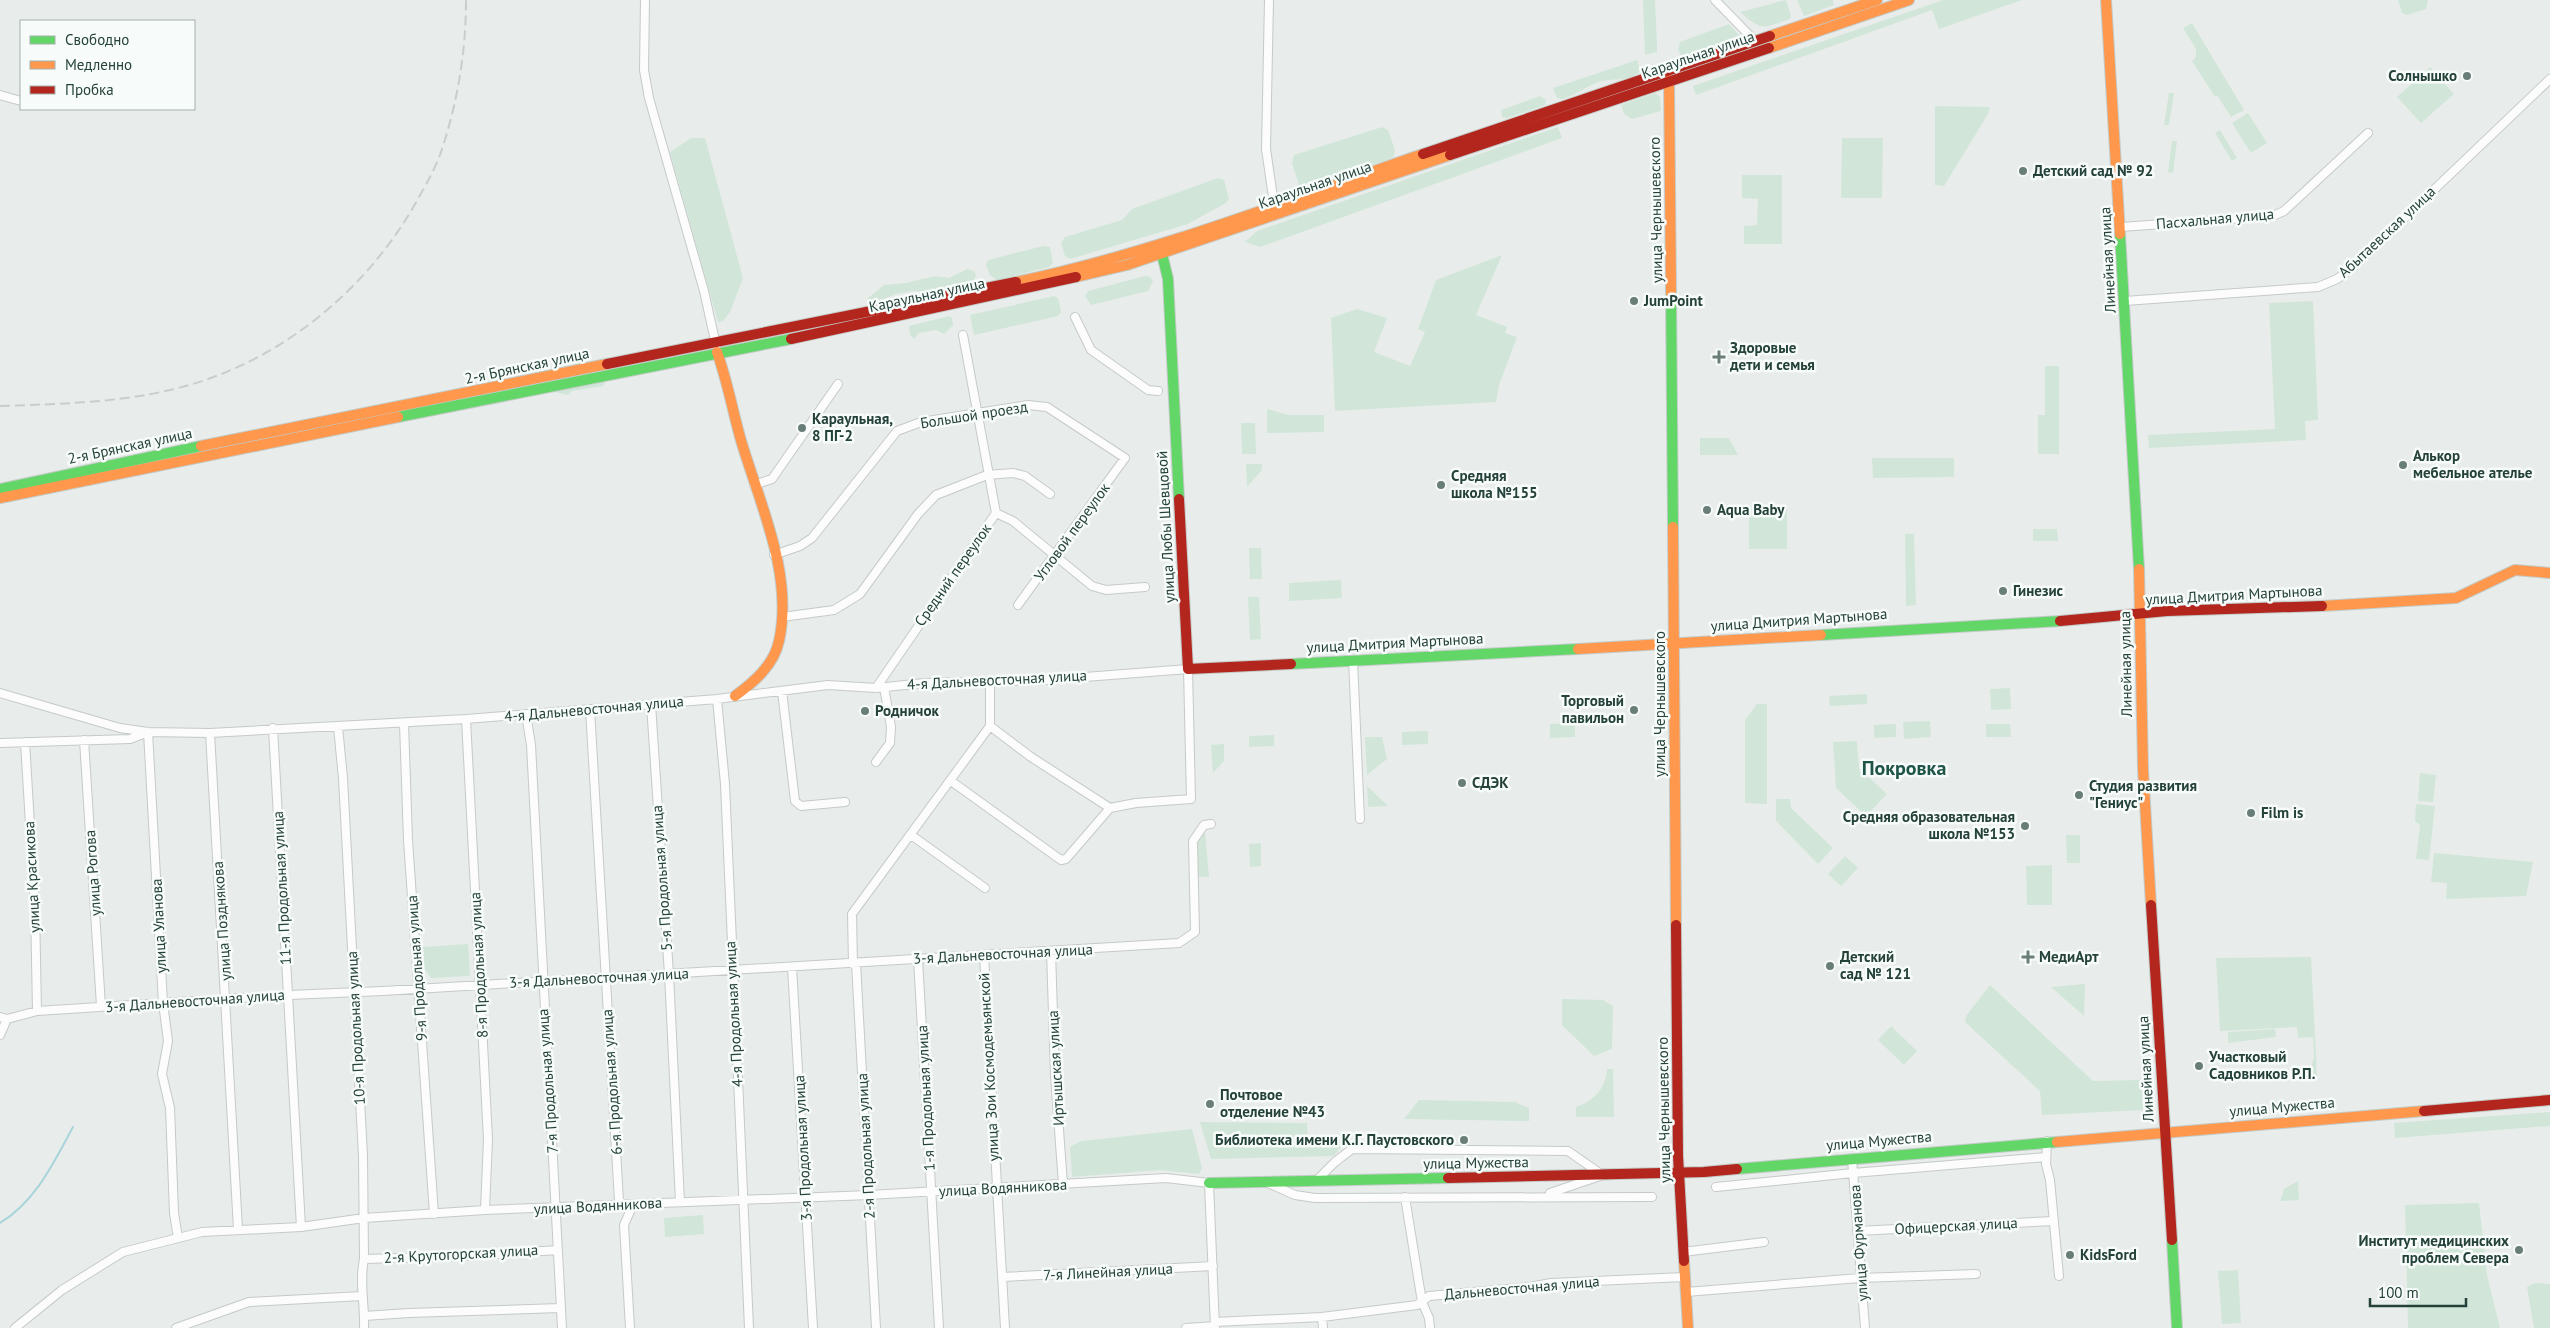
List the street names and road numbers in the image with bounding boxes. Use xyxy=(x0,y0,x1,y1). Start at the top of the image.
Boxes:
street label: Караульная улица xyxy=(1639,26,1757,83)
street label: улица Чернышевского xyxy=(1645,137,1666,283)
street label: Караульная улица xyxy=(1256,156,1374,213)
street label: Абытаевская улица xyxy=(2334,182,2439,282)
street label: Пасхальная улица xyxy=(2155,204,2275,233)
street label: Линейная улица xyxy=(2095,206,2120,315)
street label: Караульная улица xyxy=(867,273,987,316)
street label: 2-я Брянская улица xyxy=(463,343,591,388)
street label: Большой проезд xyxy=(919,397,1029,432)
street label: 2-я Брянская улица xyxy=(66,423,194,468)
street label: улица Любы Шевцовой xyxy=(1152,450,1179,604)
street label: Угловой переулок xyxy=(1030,478,1114,584)
street label: Средний переулок xyxy=(910,519,996,630)
street label: улица Дмитрия Мартынова xyxy=(2145,580,2323,609)
street label: улица Дмитрия Мартынова xyxy=(1710,604,1888,635)
street label: Линейная улица xyxy=(2115,611,2136,718)
street label: улица Дмитрия Мартынова xyxy=(1306,628,1484,657)
street label: улица Чернышевского xyxy=(1650,631,1669,777)
street label: 4-я Дальневосточная улица xyxy=(907,665,1087,694)
street label: 4-я Дальневосточная улица xyxy=(503,691,684,726)
street label: 5-я Продольная улица xyxy=(647,805,676,952)
street label: 11-я Продольная улица xyxy=(268,811,295,966)
street label: улица Красикова xyxy=(19,821,44,933)
street label: улица Рогова xyxy=(80,829,105,917)
street label: улица Позднякова xyxy=(208,861,235,982)
street label: улица Уланова xyxy=(147,878,170,974)
street label: 8-я Продольная улица xyxy=(465,892,492,1038)
street label: 9-я Продольная улица xyxy=(402,895,431,1042)
street label: 3-я Дальневосточная улица xyxy=(913,939,1093,968)
street label: 4-я Продольная улица xyxy=(720,941,747,1087)
street label: 10-я Продольная улица xyxy=(342,951,369,1106)
street label: 3-я Дальневосточная улица xyxy=(509,963,689,992)
street label: улица Зои Космодемьянской xyxy=(974,972,1003,1162)
street label: 3-я Дальневосточная улица xyxy=(105,985,285,1016)
street label: 7-я Продольная улица xyxy=(533,1008,562,1154)
street label: 6-я Продольная улица xyxy=(597,1009,626,1156)
street label: Иртышская улица xyxy=(1043,1010,1068,1126)
street label: Линейная улица xyxy=(2133,1015,2158,1124)
street label: 1-я Продольная улица xyxy=(912,1025,939,1171)
street label: улица Чернышевского xyxy=(1653,1037,1674,1183)
street label: 2-я Продольная улица xyxy=(852,1073,879,1219)
street label: 3-я Продольная улица xyxy=(789,1075,816,1221)
street label: улица Мужества xyxy=(2228,1092,2335,1121)
street label: улица Мужества xyxy=(1825,1126,1932,1155)
street label: улица Мужества xyxy=(1423,1152,1529,1173)
street label: улица Водянникова xyxy=(938,1175,1068,1200)
street label: улица Фурманова xyxy=(1845,1184,1872,1302)
street label: улица Водянникова xyxy=(533,1193,663,1218)
street label: Офицерская улица xyxy=(1894,1213,2018,1238)
street label: 2-я Крутогорская улица xyxy=(383,1240,539,1267)
street label: 7-я Линейная улица xyxy=(1043,1259,1173,1284)
street label: Дальневосточная улица xyxy=(1444,1271,1600,1304)

